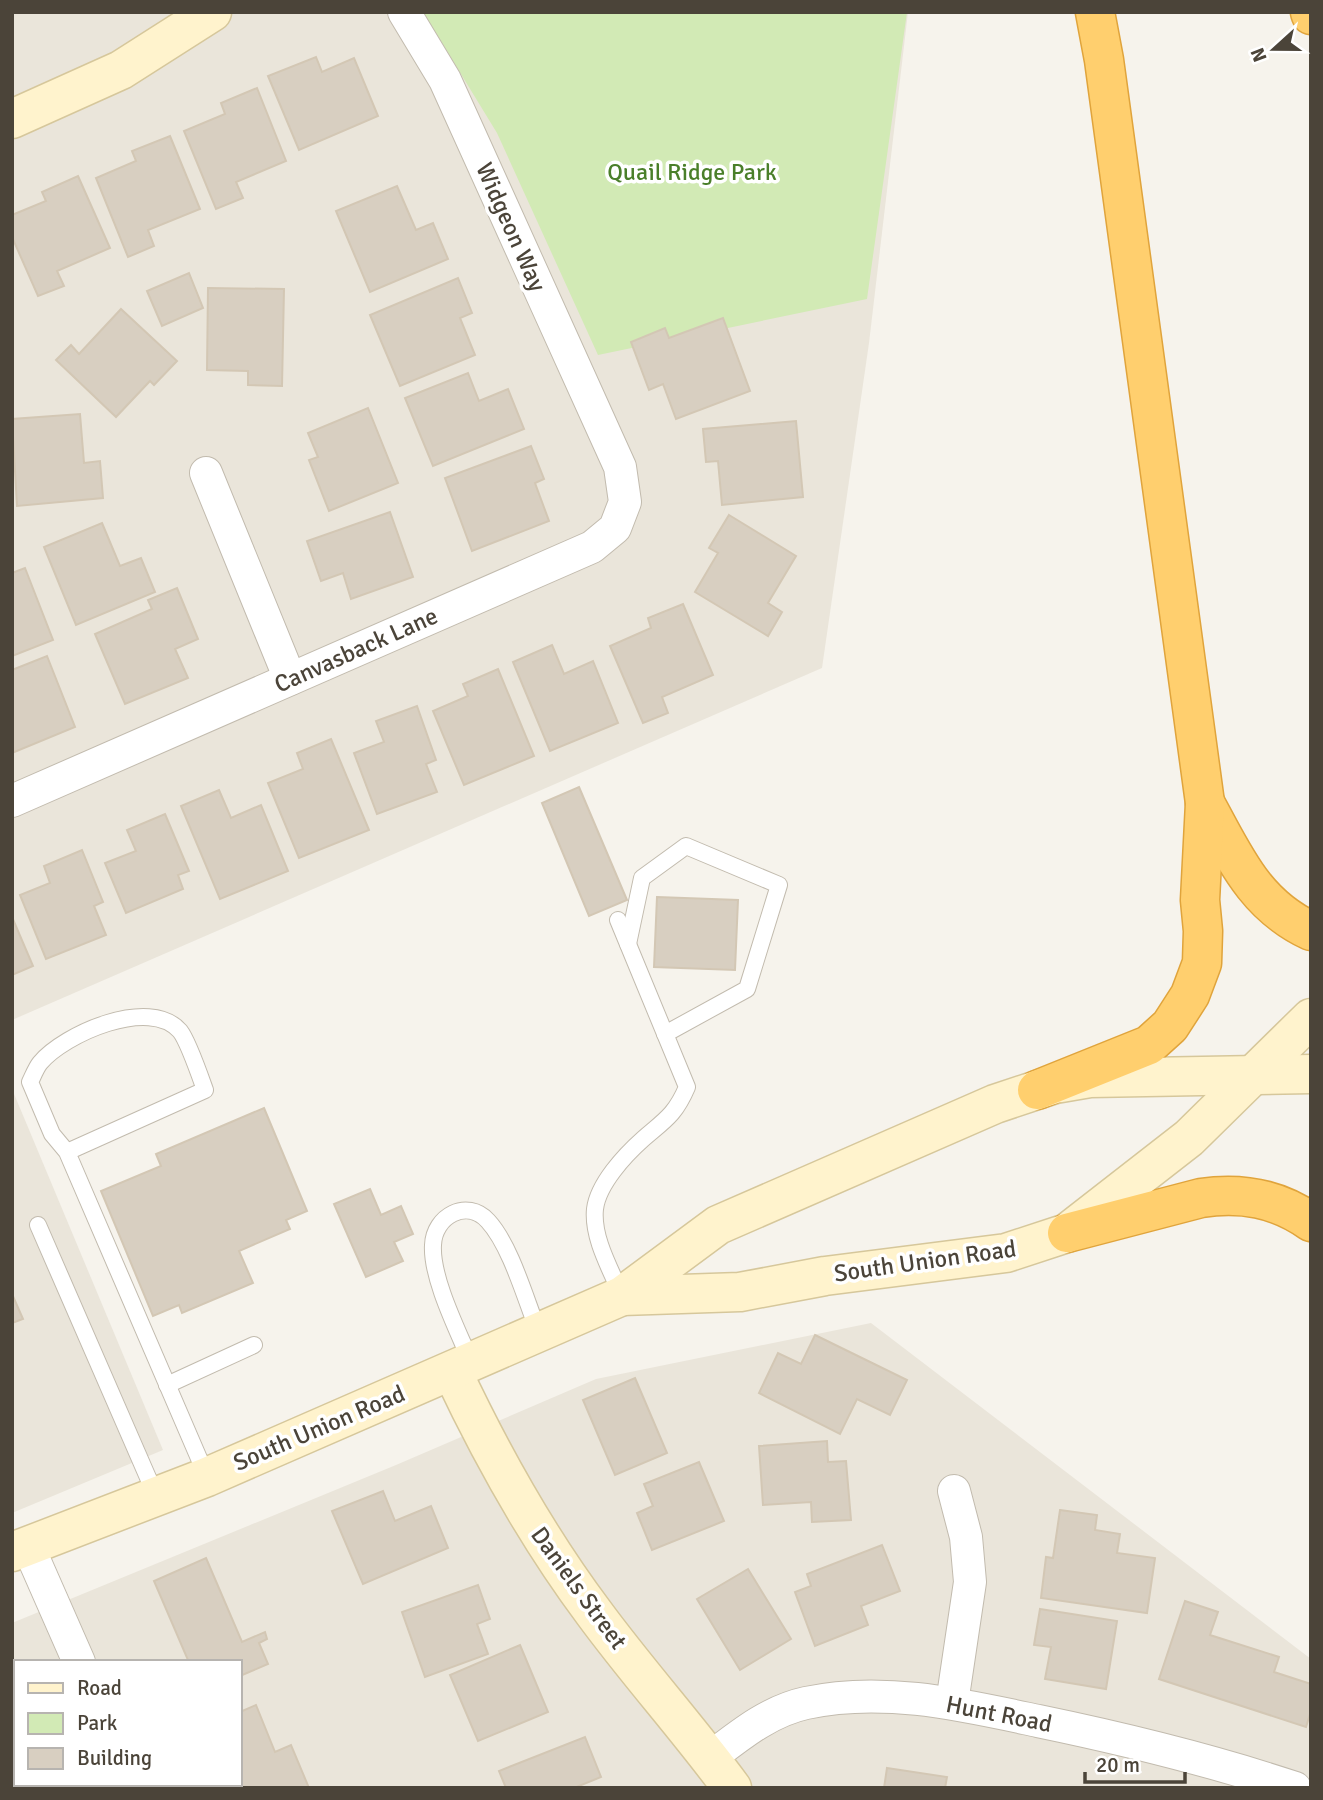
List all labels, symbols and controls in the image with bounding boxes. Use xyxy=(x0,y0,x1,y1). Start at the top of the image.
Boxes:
north arrow xyxy=(1239,14,1309,84)
text: N xyxy=(1245,44,1273,65)
park label: Quail Ridge Park xyxy=(607,157,777,187)
street label: Widgeon Way xyxy=(469,158,553,296)
street label: Canvasback Lane xyxy=(270,601,442,699)
street label: South Union Road xyxy=(832,1233,1018,1289)
street label: South Union Road xyxy=(229,1378,409,1478)
street label: Daniels Street xyxy=(524,1521,634,1655)
legend xyxy=(14,1660,242,1786)
text: Road xyxy=(77,1675,122,1701)
street label: Hunt Road xyxy=(943,1689,1055,1739)
text: Park xyxy=(77,1710,118,1736)
scale bar xyxy=(1085,1741,1185,1785)
text: Building xyxy=(77,1745,152,1771)
text: 20 m xyxy=(1096,1752,1140,1778)

